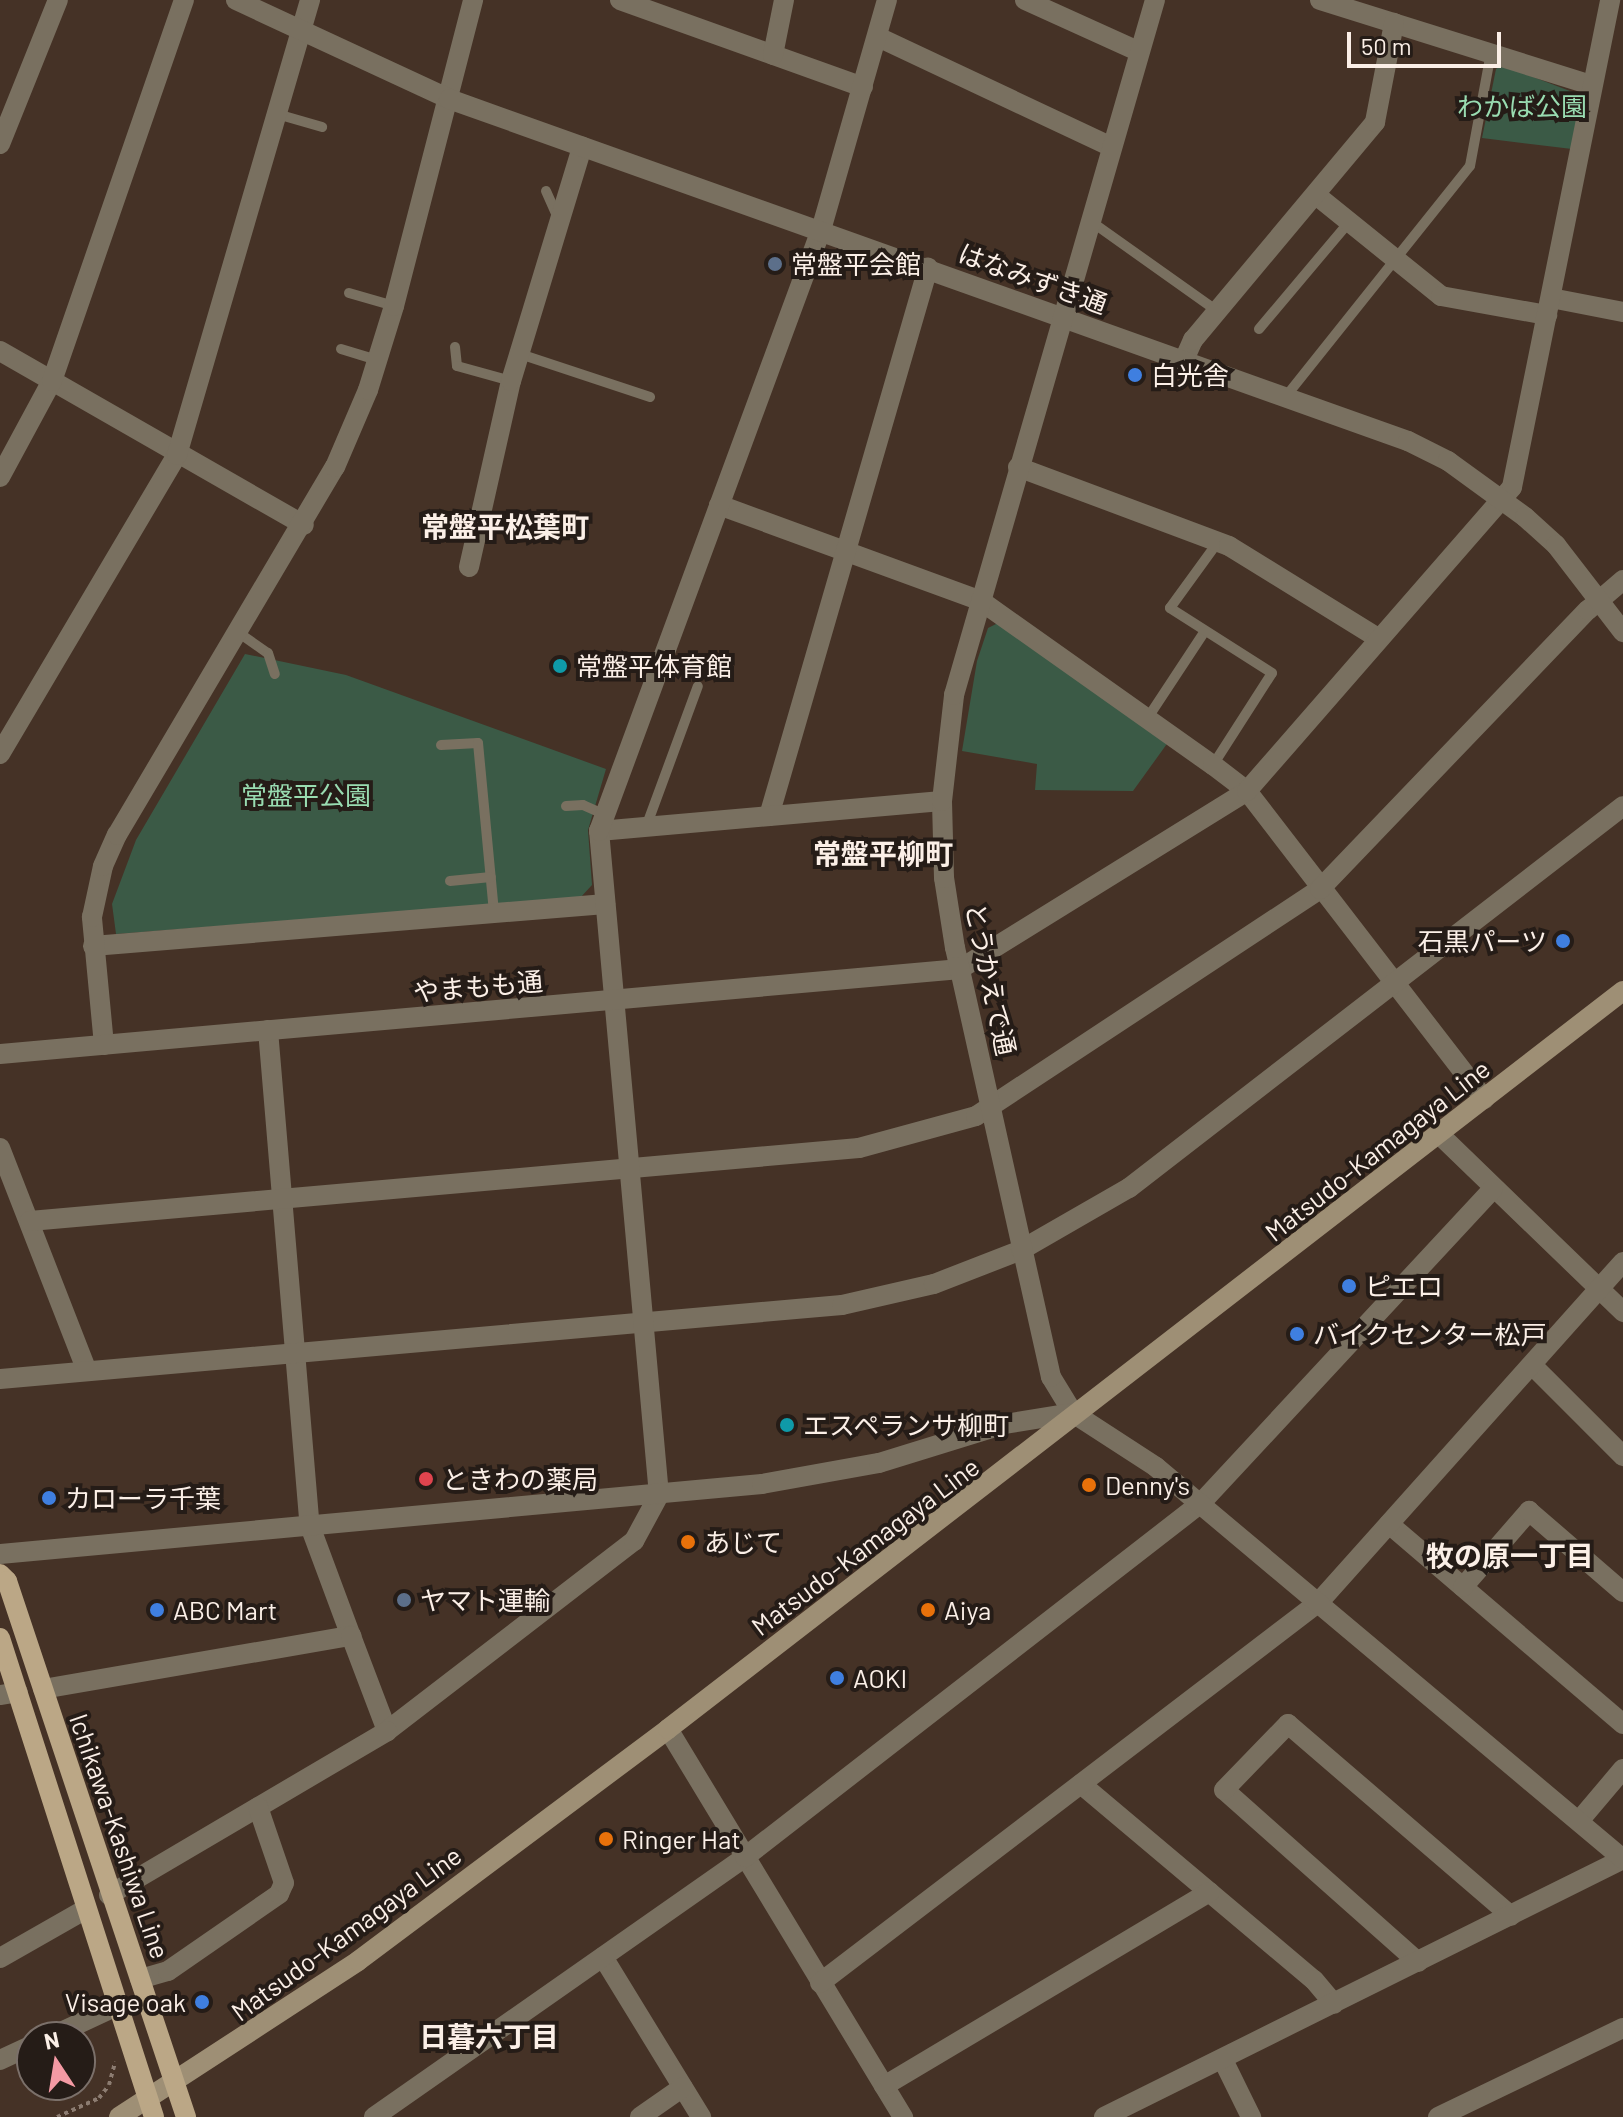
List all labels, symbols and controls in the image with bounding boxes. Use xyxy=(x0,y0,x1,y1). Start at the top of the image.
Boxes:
scale bar xyxy=(1351,16,1505,66)
text: 50 m xyxy=(1361,31,1412,60)
park label: わかば公園 xyxy=(1457,90,1587,122)
street label: はなみずき通 xyxy=(954,237,1112,319)
place label: 常盤平会館 xyxy=(791,248,921,280)
marker: 常盤平会館 xyxy=(766,255,784,273)
place label: 白光舎 xyxy=(1151,359,1229,391)
marker: 白光舎 xyxy=(1126,366,1144,384)
district label: 常盤平松葉町 xyxy=(421,509,589,543)
place label: 常盤平体育館 xyxy=(576,650,732,682)
marker: 常盤平体育館 xyxy=(551,657,569,675)
park label: 常盤平公園 xyxy=(241,779,371,811)
district label: 常盤平柳町 xyxy=(813,836,953,870)
street label: とうかえで通 xyxy=(960,899,1022,1059)
place label: 石黒パーツ xyxy=(1417,925,1547,957)
marker: 石黒パーツ xyxy=(1554,932,1572,950)
street label: やまもも通 xyxy=(412,965,544,1007)
street label: Matsudo-Kamagaya Line xyxy=(1258,1053,1496,1247)
place label: ピエロ xyxy=(1365,1270,1443,1302)
marker: ピエロ xyxy=(1340,1277,1358,1295)
place label: バイクセンター松戸 xyxy=(1313,1318,1547,1350)
marker: バイクセンター松戸 xyxy=(1288,1325,1306,1343)
place label: エスペランサ柳町 xyxy=(803,1409,1011,1441)
marker: エスペランサ柳町 xyxy=(778,1416,796,1434)
street label: Matsudo-Kamagaya Line xyxy=(745,1450,985,1642)
place label: ときわの薬局 xyxy=(442,1463,598,1495)
place label: Denny's xyxy=(1105,1469,1190,1501)
marker: ときわの薬局 xyxy=(417,1470,435,1488)
marker: Denny's xyxy=(1080,1476,1098,1494)
place label: カローラ千葉 xyxy=(65,1482,221,1514)
marker: カローラ千葉 xyxy=(40,1489,58,1507)
place label: あじて xyxy=(704,1526,782,1558)
marker: あじて xyxy=(679,1533,697,1551)
district label: 牧の原一丁目 xyxy=(1426,1538,1594,1572)
place label: ヤマト運輸 xyxy=(420,1584,550,1616)
marker: ヤマト運輸 xyxy=(395,1591,413,1609)
place label: ABC Mart xyxy=(173,1594,277,1626)
place label: Aiya xyxy=(944,1594,991,1626)
marker: ABC Mart xyxy=(148,1601,166,1619)
marker: Aiya xyxy=(919,1601,937,1619)
place label: AOKI xyxy=(853,1662,907,1694)
marker: AOKI xyxy=(828,1669,846,1687)
street label: Ichikawa-Kashiwa Line xyxy=(63,1709,177,1963)
place label: Ringer Hat xyxy=(622,1823,741,1855)
marker: Ringer Hat xyxy=(597,1830,615,1848)
street label: Matsudo-Kamagaya Line xyxy=(225,1839,467,2027)
place label: Visage oak xyxy=(65,1986,186,2018)
marker: Visage oak xyxy=(193,1993,211,2011)
district label: 日暮六丁目 xyxy=(419,2019,559,2053)
north arrow xyxy=(16,2021,96,2101)
text: N xyxy=(42,2025,61,2054)

